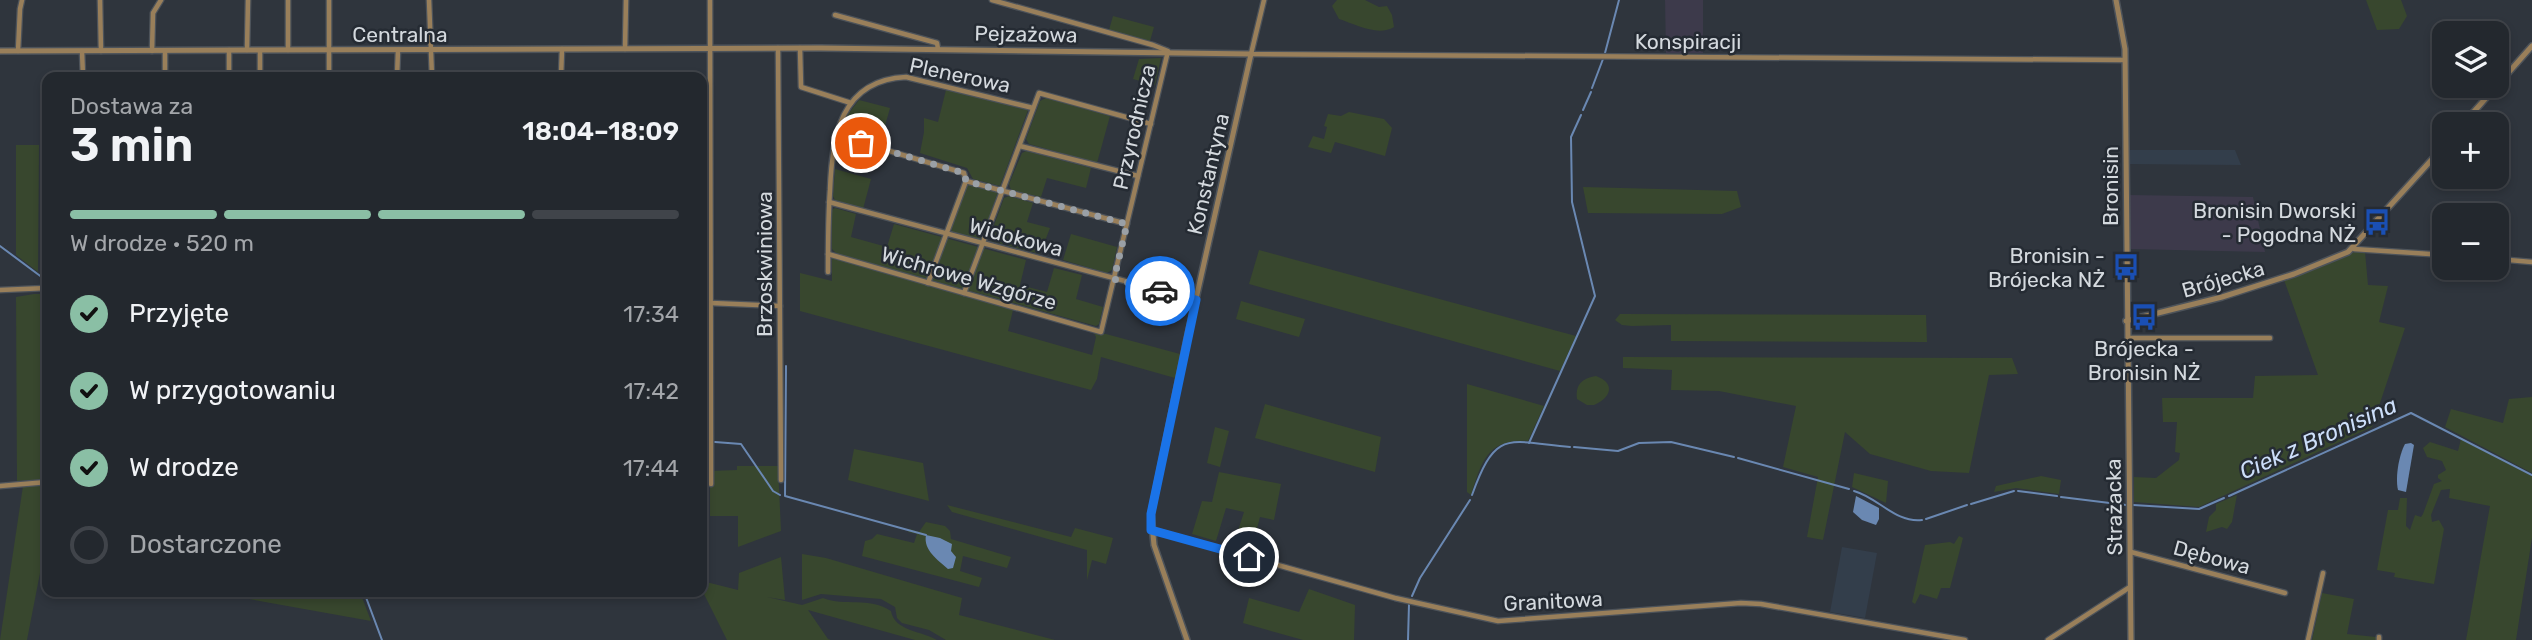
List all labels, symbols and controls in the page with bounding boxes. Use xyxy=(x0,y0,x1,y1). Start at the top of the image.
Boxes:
street label: Pejzażowa xyxy=(974,21,1078,47)
map controls xyxy=(2432,21,2509,280)
button: layers xyxy=(2432,21,2509,98)
street label: Centralna xyxy=(352,22,448,47)
street label: Konspiracji xyxy=(1635,29,1741,54)
street label: Plenerowa xyxy=(907,52,1013,98)
street label: Przyrodnicza xyxy=(1107,62,1161,192)
text: Dostawa za xyxy=(70,92,193,120)
street label: Konstantyna xyxy=(1182,111,1234,237)
button: + xyxy=(2432,112,2509,189)
pin xyxy=(831,113,891,173)
text: 18:04–18:09 xyxy=(522,116,679,147)
text: 3 min xyxy=(70,118,193,173)
icon: bag xyxy=(842,124,880,162)
street label: Bronisin xyxy=(2098,146,2123,226)
street label: Brzoskwiniowa xyxy=(752,191,777,337)
place label: Bronisin Dworski - Pogodna NŻ xyxy=(2193,198,2356,247)
button: − xyxy=(2432,203,2509,280)
bus stop icon: Bronisin Dworski - Pogodna NŻ xyxy=(2362,207,2392,237)
street label: Widokowa xyxy=(966,212,1066,262)
text: W drodze · 520 m xyxy=(70,229,254,257)
street label: Wichrowe Wzgórze xyxy=(878,241,1060,315)
place label: Bronisin - Brójecka NŻ xyxy=(1988,243,2105,292)
bus stop icon: Bronisin - Brójecka NŻ xyxy=(2111,252,2141,282)
street label: Brójecka xyxy=(2179,255,2267,303)
courier xyxy=(1125,256,1195,326)
icon: car xyxy=(1141,272,1179,310)
icon: check xyxy=(70,295,108,333)
text: Przyjęte xyxy=(129,298,229,329)
text: 17:34 xyxy=(623,300,679,328)
bus stop icon: Brójecka - Bronisin NŻ xyxy=(2129,302,2159,332)
place label: Brójecka - Bronisin NŻ xyxy=(2088,336,2200,385)
icon: check xyxy=(70,372,108,410)
text: W przygotowaniu xyxy=(129,375,336,406)
text: 17:42 xyxy=(624,377,679,405)
water label: Ciek z Bronisina xyxy=(2235,391,2401,485)
icon: check xyxy=(70,449,108,487)
text: W drodze xyxy=(129,452,239,483)
text: 17:44 xyxy=(623,454,679,482)
street label: Strażacka xyxy=(2101,458,2127,556)
pin xyxy=(1219,527,1279,587)
text: Dostarczone xyxy=(129,529,282,560)
street label: Dębowa xyxy=(2171,535,2253,579)
icon: home xyxy=(1230,538,1268,576)
street label: Granitowa xyxy=(1503,586,1603,616)

